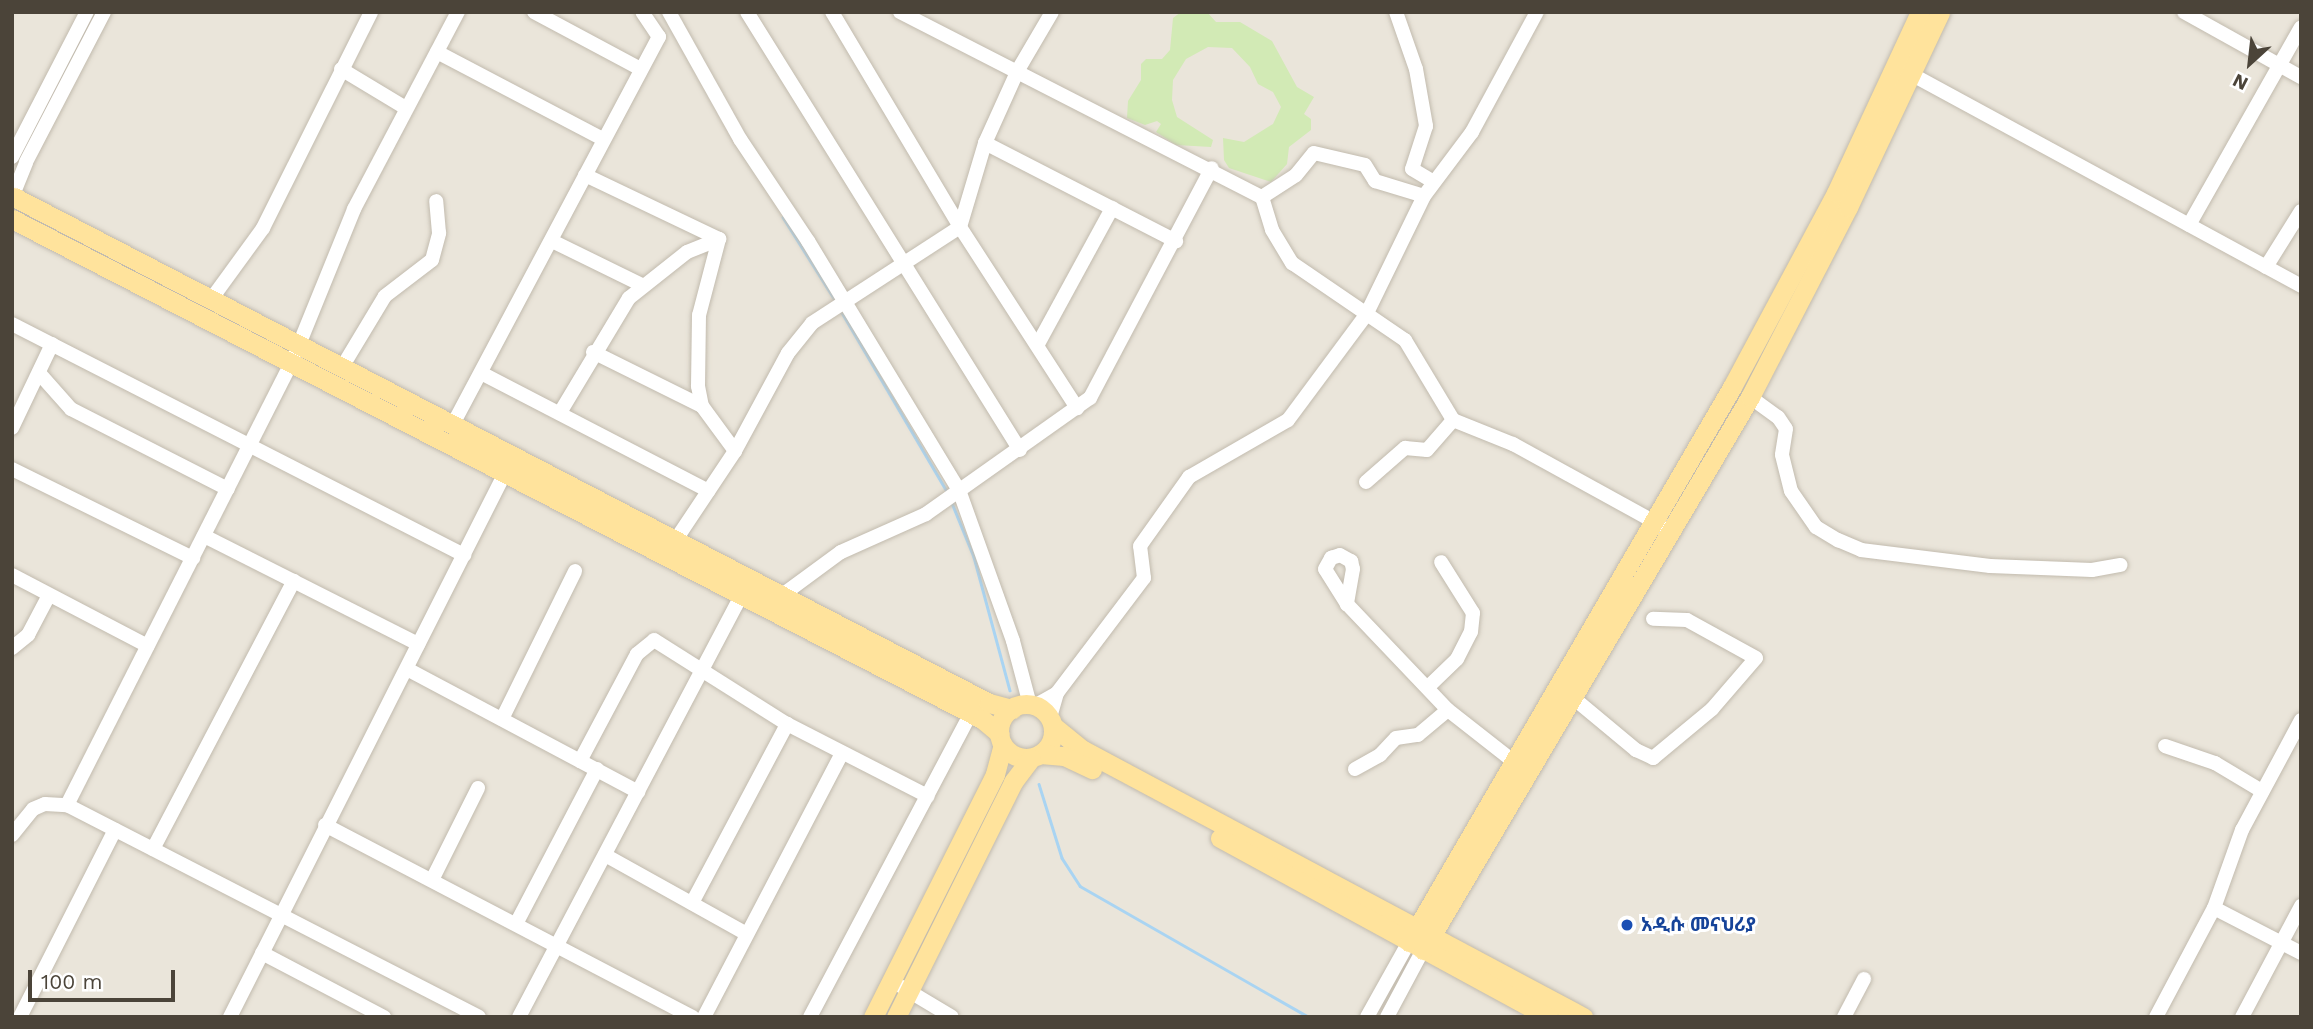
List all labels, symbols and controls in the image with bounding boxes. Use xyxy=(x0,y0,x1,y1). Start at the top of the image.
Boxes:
north arrow xyxy=(2215,28,2285,98)
text: N xyxy=(2229,69,2252,96)
place label: አዲሱ መናህሪያ xyxy=(1641,914,1756,936)
marker: አዲሱ መናህሪያ xyxy=(1619,917,1635,933)
scale bar xyxy=(32,956,178,1000)
text: 100 m xyxy=(41,969,103,994)

